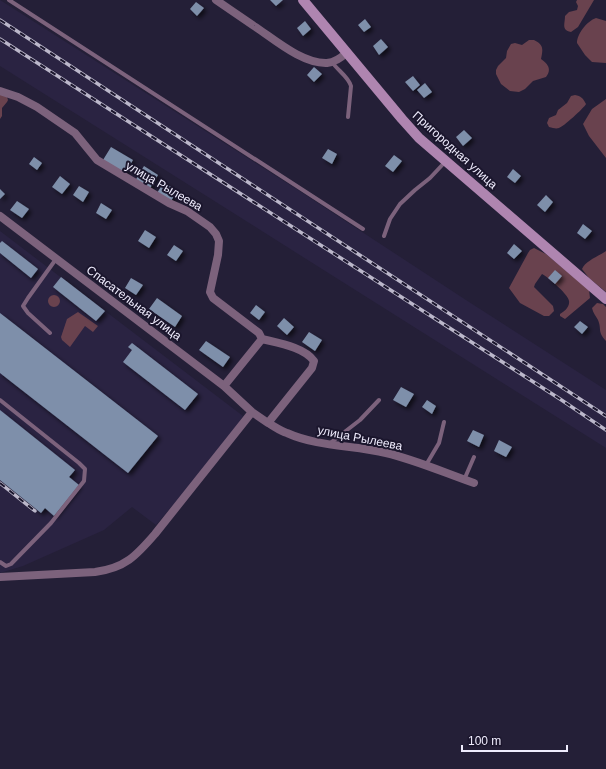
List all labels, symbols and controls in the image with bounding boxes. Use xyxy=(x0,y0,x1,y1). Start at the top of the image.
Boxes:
street label: Пригородная улица xyxy=(410,108,500,192)
street label: улица Рылеева xyxy=(123,158,205,214)
street label: Спасательная улица xyxy=(84,263,184,343)
street label: улица Рылеева xyxy=(316,423,404,453)
scale bar xyxy=(462,727,567,753)
text: 100 m xyxy=(468,734,501,748)

